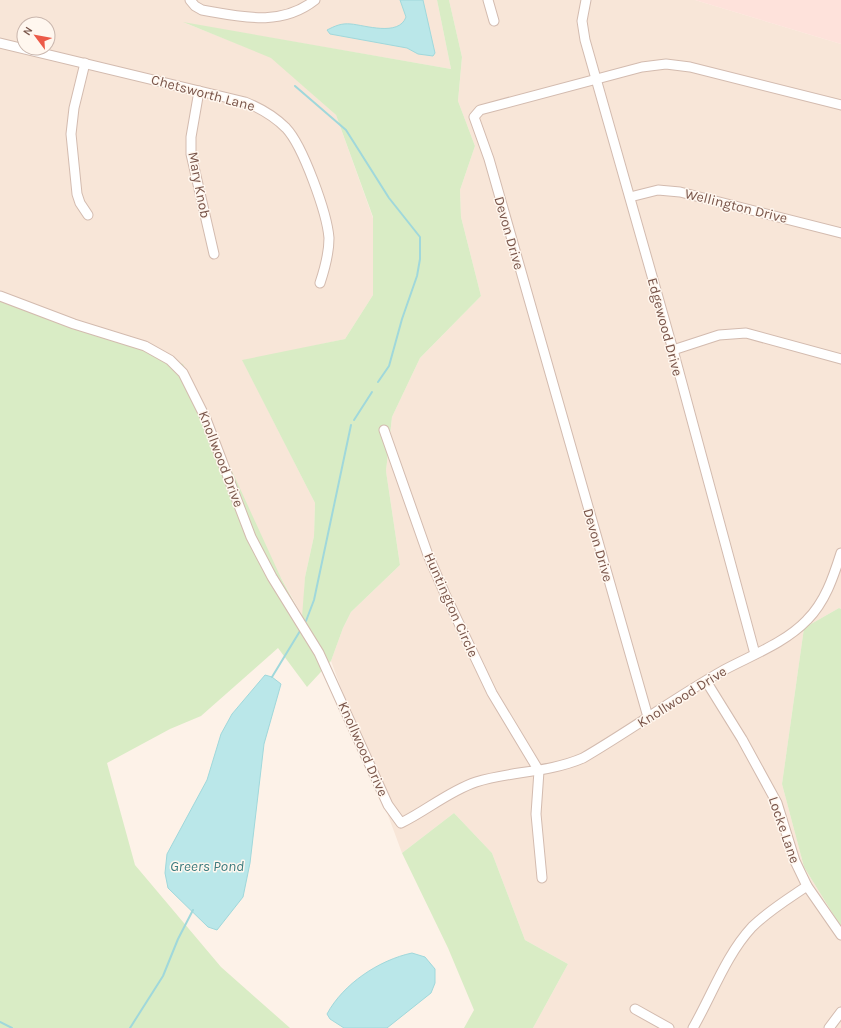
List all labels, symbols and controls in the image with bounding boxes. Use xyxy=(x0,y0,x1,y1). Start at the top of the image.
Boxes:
north arrow xyxy=(16,16,56,56)
text: N xyxy=(20,24,36,38)
street label: Chetsworth Lane xyxy=(149,71,257,115)
street label: Mary Knob xyxy=(184,150,214,220)
street label: Wellington Drive xyxy=(683,185,789,227)
street label: Devon Drive xyxy=(490,194,528,272)
street label: Edgewood Drive xyxy=(644,276,686,378)
street label: Knollwood Drive xyxy=(195,408,247,510)
street label: Devon Drive xyxy=(579,506,617,584)
street label: Huntington Circle xyxy=(420,550,482,660)
street label: Knollwood Drive xyxy=(634,663,730,731)
street label: Knollwood Drive xyxy=(334,699,392,799)
street label: Locke Lane xyxy=(765,794,803,866)
water label: Greers Pond xyxy=(170,857,244,875)

